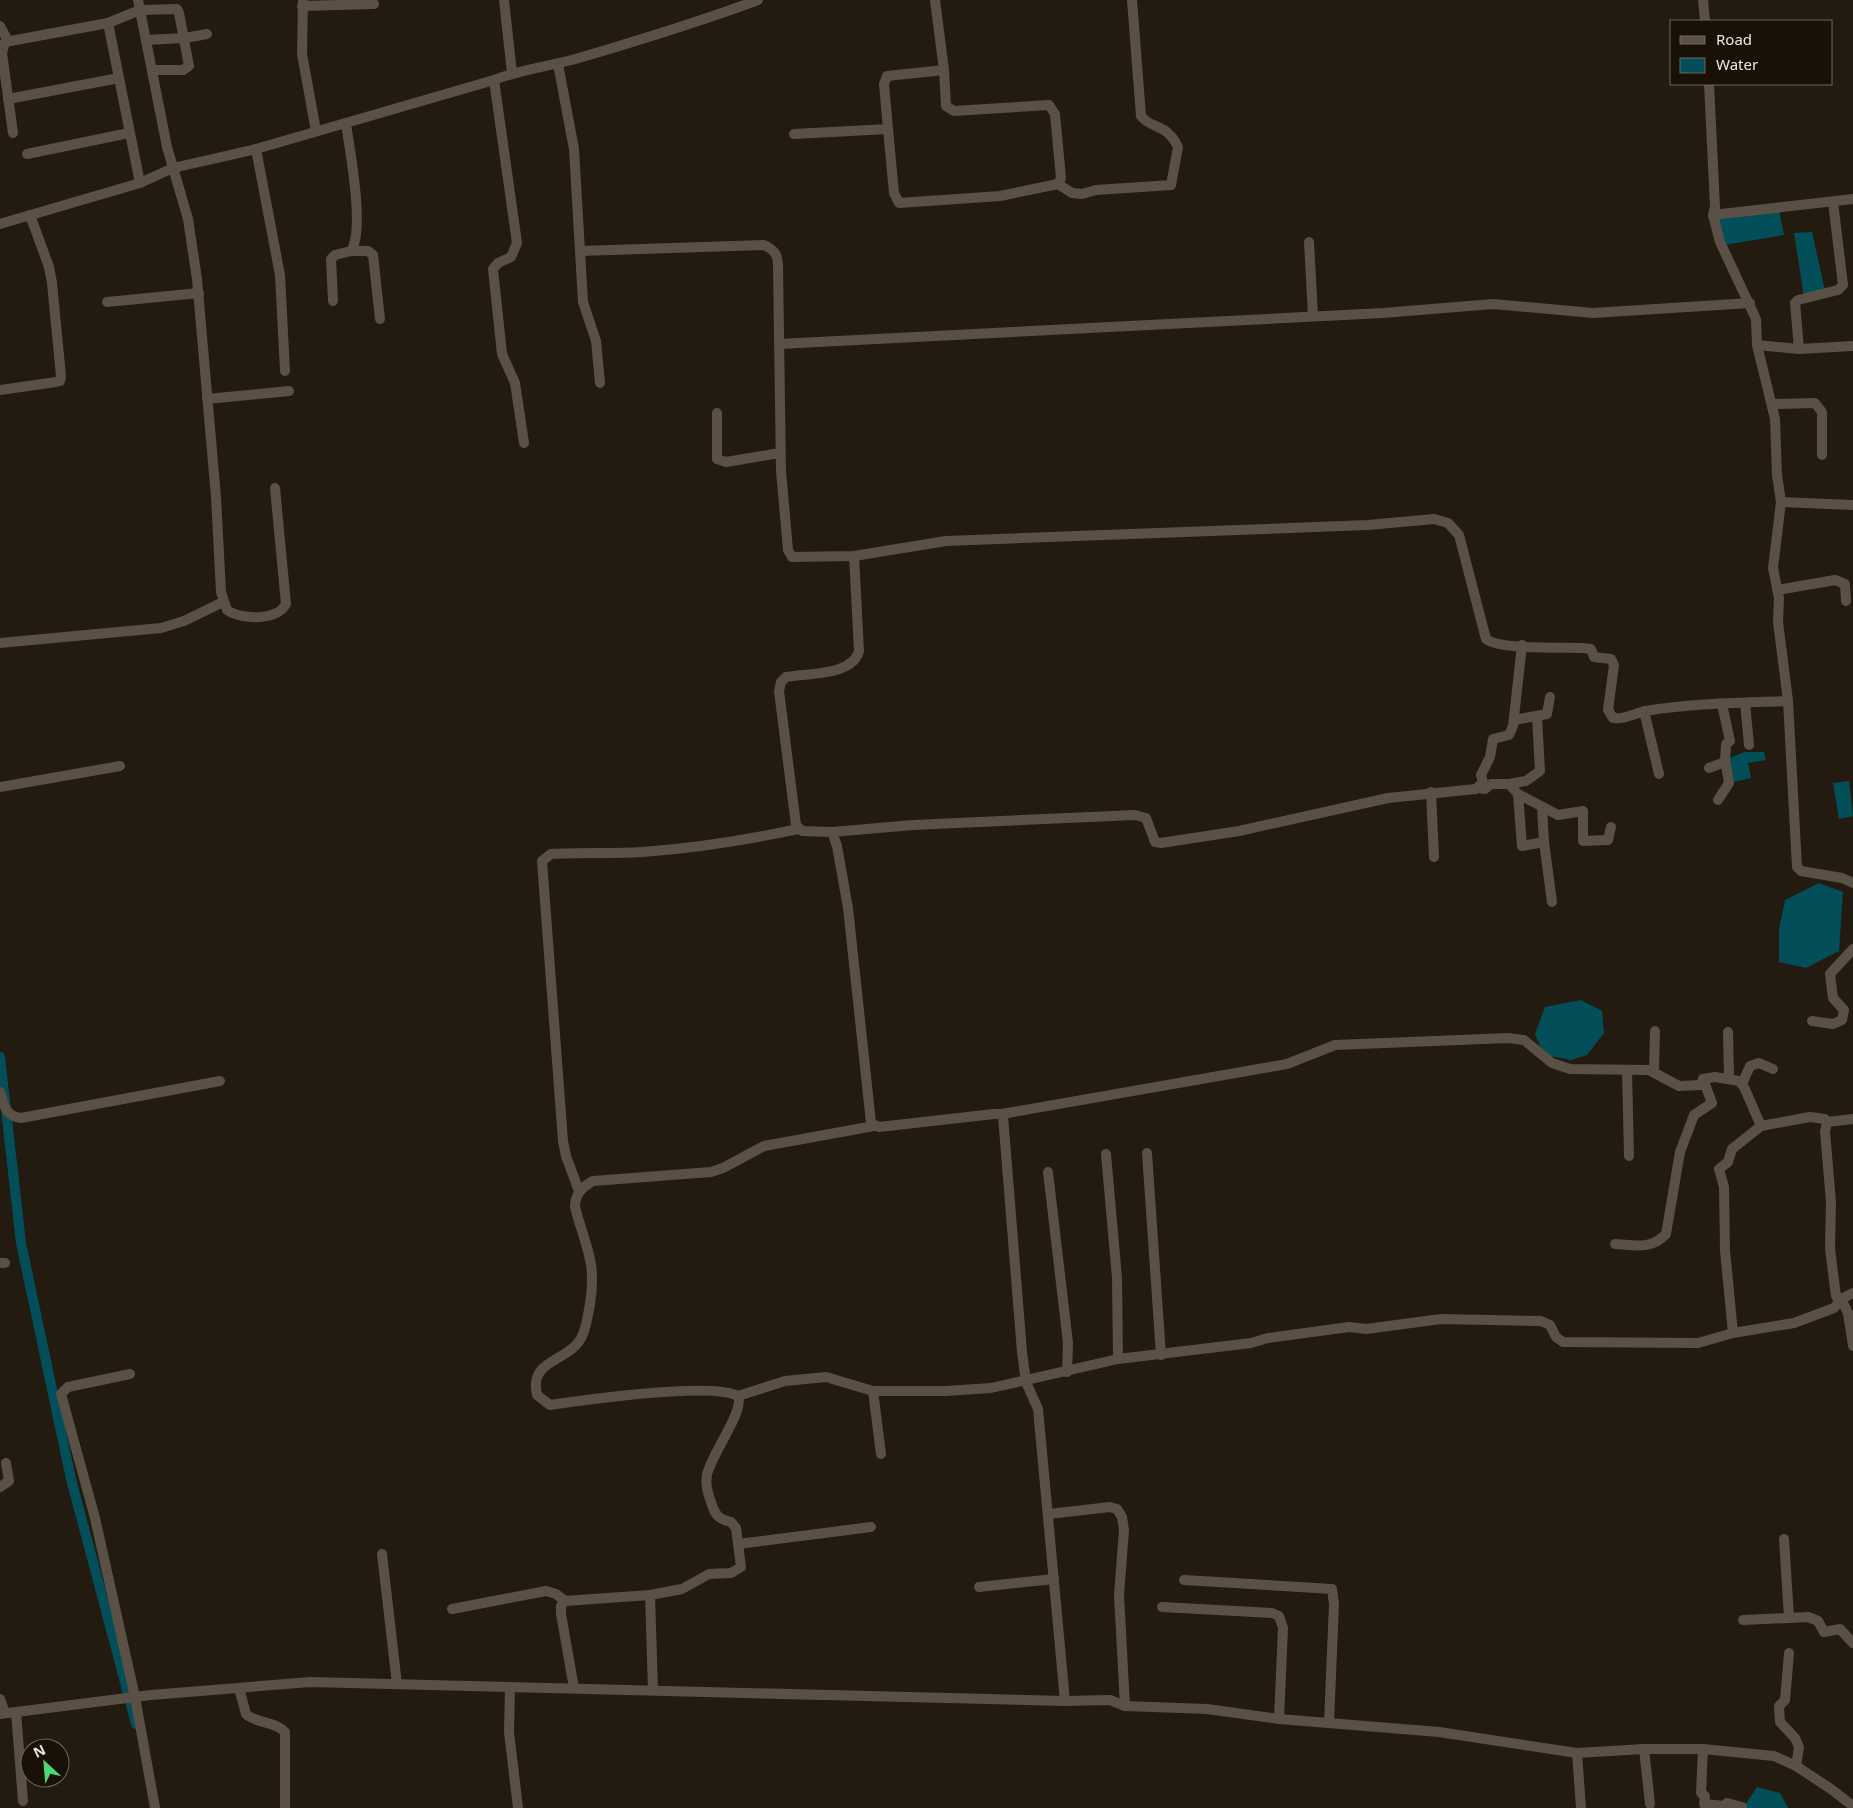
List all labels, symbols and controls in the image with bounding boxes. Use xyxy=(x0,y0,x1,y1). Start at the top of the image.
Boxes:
legend xyxy=(1670,20,1833,85)
text: Road xyxy=(1716,29,1752,49)
text: Water xyxy=(1716,54,1758,74)
north arrow xyxy=(20,1738,70,1788)
text: N xyxy=(30,1740,48,1762)

